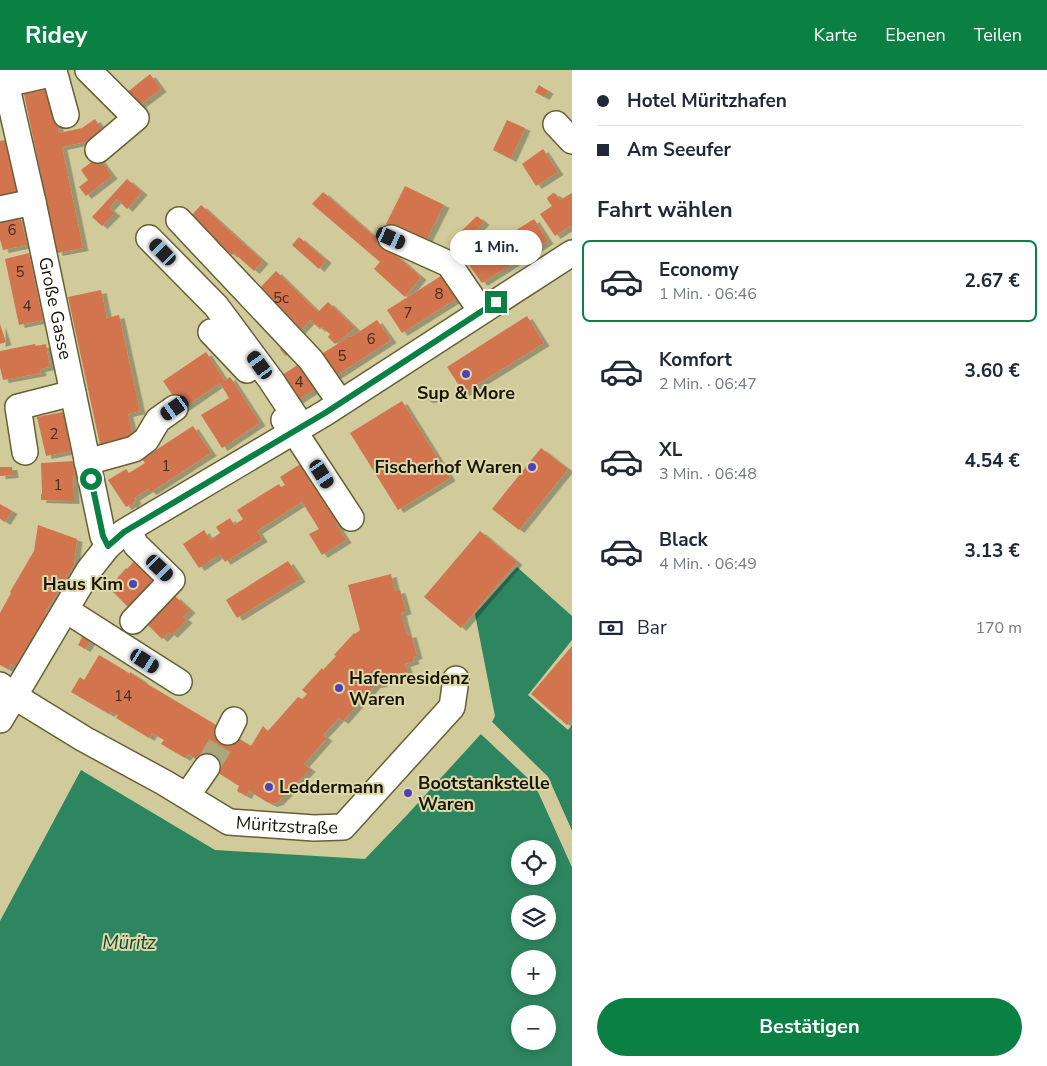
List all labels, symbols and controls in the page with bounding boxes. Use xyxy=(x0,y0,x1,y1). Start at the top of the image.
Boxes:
text: Ridey xyxy=(25,19,87,51)
text: Karte xyxy=(814,23,857,47)
text: Ebenen xyxy=(885,23,946,47)
text: Teilen xyxy=(974,23,1022,47)
text: Hotel Müritzhafen xyxy=(627,88,787,114)
text: Am Seeufer xyxy=(627,137,731,163)
text: Fahrt wählen xyxy=(597,195,733,225)
house number: 6 xyxy=(7,220,17,240)
car xyxy=(374,225,407,251)
callout: 1 Min. xyxy=(450,230,542,264)
car xyxy=(147,236,178,268)
text: 1 Min. xyxy=(473,236,519,258)
street label: Große Gasse xyxy=(33,255,78,362)
text: Economy xyxy=(659,257,739,283)
icon: car xyxy=(599,259,644,304)
house number: 5 xyxy=(15,262,25,282)
text: 2.67 € xyxy=(965,268,1020,294)
text: 1 Min. · 06:46 xyxy=(659,283,757,305)
house number: 8 xyxy=(434,284,444,304)
house number: 5c xyxy=(273,288,289,308)
route end xyxy=(485,291,507,313)
house number: 4 xyxy=(22,296,32,316)
house number: 7 xyxy=(403,303,413,323)
house number: 6 xyxy=(366,329,376,349)
house number: 5 xyxy=(337,346,347,366)
text: Komfort xyxy=(659,347,732,373)
car xyxy=(245,348,274,382)
icon: car xyxy=(599,349,644,394)
text: 3.60 € xyxy=(965,358,1020,384)
marker: Sup & More xyxy=(460,368,472,380)
house number: 4 xyxy=(294,372,304,392)
text: 2 Min. · 06:47 xyxy=(659,373,757,395)
place label: Sup & More xyxy=(417,381,515,405)
car xyxy=(158,393,191,423)
house number: 2 xyxy=(49,424,59,444)
text: XL xyxy=(659,437,682,463)
icon: car xyxy=(599,439,644,484)
text: 4.54 € xyxy=(965,448,1020,474)
place label: Fischerhof Waren xyxy=(374,455,522,479)
house number: 1 xyxy=(161,456,171,476)
car xyxy=(307,457,336,491)
marker: Fischerhof Waren xyxy=(526,461,538,473)
text: 3 Min. · 06:48 xyxy=(659,463,757,485)
route start xyxy=(80,468,102,490)
house number: 1 xyxy=(53,475,63,495)
text: Black xyxy=(659,527,708,553)
icon: car xyxy=(599,529,644,574)
text: 3.13 € xyxy=(965,538,1020,564)
car xyxy=(143,552,176,584)
text: 4 Min. · 06:49 xyxy=(659,553,757,575)
place label: Haus Kim xyxy=(43,572,123,596)
marker: Haus Kim xyxy=(127,578,139,590)
icon: cash xyxy=(597,614,625,642)
text: Bar xyxy=(637,615,667,641)
text: 170 m xyxy=(975,617,1022,639)
car xyxy=(128,647,161,675)
place label: Hafenresidenz Waren xyxy=(349,666,469,711)
marker: Hafenresidenz Waren xyxy=(333,682,345,694)
house number: 14 xyxy=(114,686,132,706)
place label: Bootstankstelle Waren xyxy=(418,771,550,816)
place label: Leddermann xyxy=(279,775,384,799)
marker: Leddermann xyxy=(263,781,275,793)
marker: Bootstankstelle Waren xyxy=(402,787,414,799)
street label: Müritzstraße xyxy=(235,811,338,840)
map controls xyxy=(511,840,556,1050)
button: locate xyxy=(511,840,556,885)
button: layers xyxy=(511,895,556,940)
water label: Müritz xyxy=(102,930,156,956)
button: + xyxy=(511,950,556,995)
button: Bestätigen xyxy=(597,998,1022,1056)
button: − xyxy=(511,1005,556,1050)

